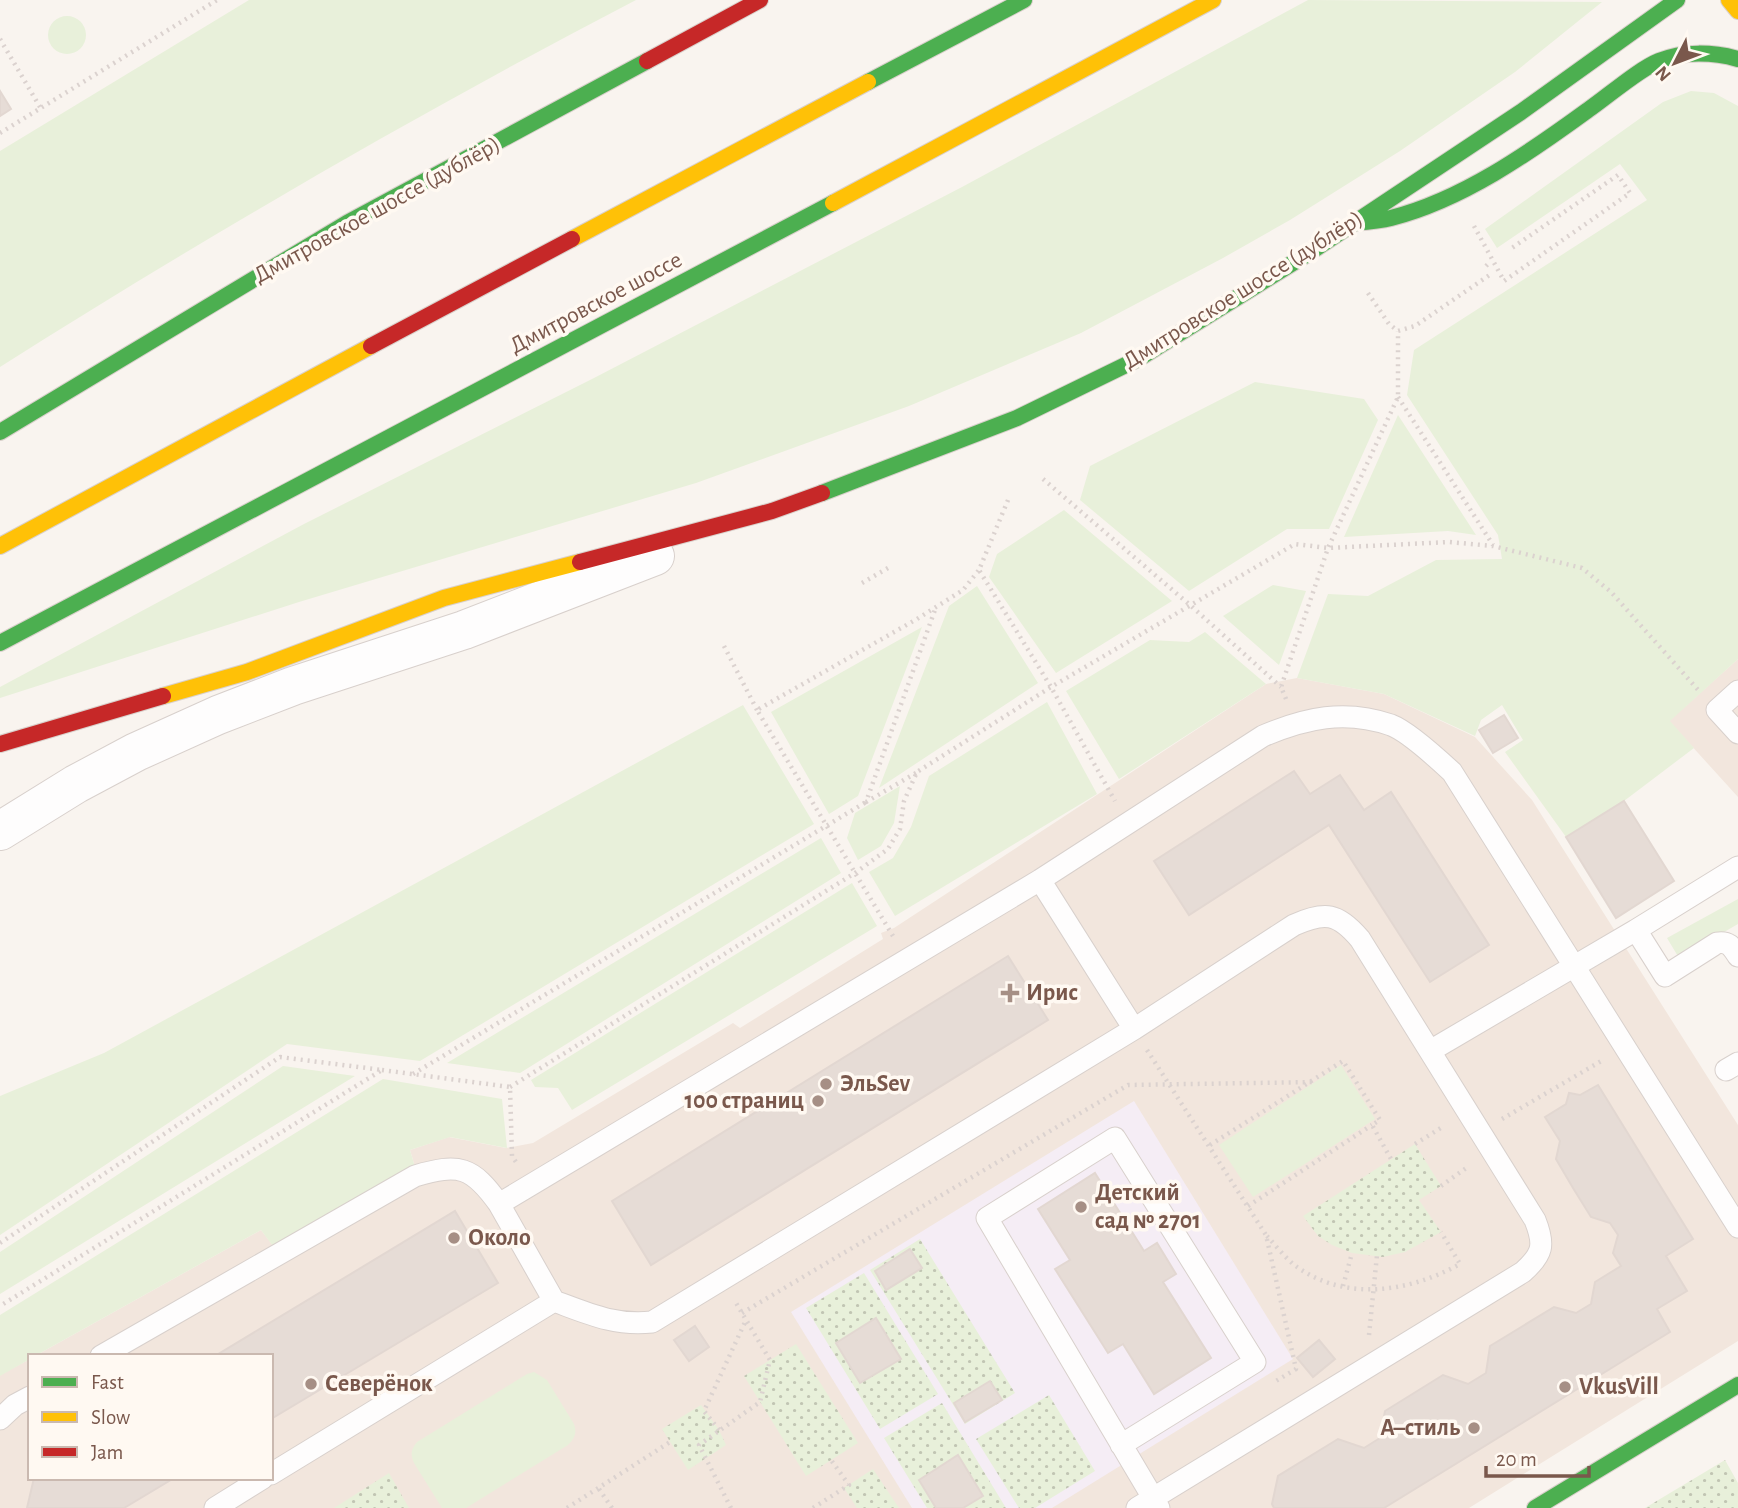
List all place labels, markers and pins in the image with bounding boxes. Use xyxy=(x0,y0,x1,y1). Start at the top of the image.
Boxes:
place label: Ирис xyxy=(1026,981,1078,1005)
marker: Ирис xyxy=(1000,983,1020,1003)
place label: ЭльSev xyxy=(840,1072,911,1096)
marker: ЭльSev xyxy=(818,1076,834,1092)
place label: 100 страниц xyxy=(684,1089,804,1113)
marker: 100 страниц xyxy=(810,1093,826,1109)
place label: Детский сад № 2701 xyxy=(1095,1181,1201,1233)
marker: Детский сад № 2701 xyxy=(1073,1199,1089,1215)
place label: Около xyxy=(468,1226,531,1250)
marker: Около xyxy=(446,1230,462,1246)
place label: Северёнок xyxy=(325,1372,433,1396)
place label: VkusVill xyxy=(1579,1375,1659,1399)
marker: Северёнок xyxy=(303,1376,319,1392)
marker: VkusVill xyxy=(1557,1379,1573,1395)
place label: А–стиль xyxy=(1380,1416,1460,1440)
marker: А–стиль xyxy=(1466,1420,1482,1436)

